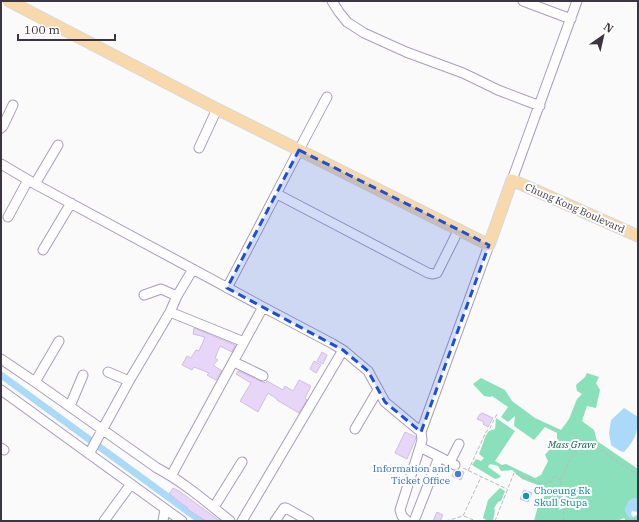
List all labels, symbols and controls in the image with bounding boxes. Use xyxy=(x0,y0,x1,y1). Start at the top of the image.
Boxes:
scale bar xyxy=(18,16,115,42)
north arrow xyxy=(583,16,623,56)
text: N xyxy=(601,19,616,36)
text: 100 m xyxy=(24,22,60,37)
street label: Chung Kong Boulevard xyxy=(523,180,627,236)
park label: Mass Grave xyxy=(547,438,597,451)
place label: Information and Ticket Office xyxy=(373,462,450,487)
marker: Information and Ticket Office xyxy=(453,469,463,479)
place label: Choeung Ek Skull Stupa xyxy=(534,484,591,509)
marker: Choeung Ek Skull Stupa xyxy=(521,491,531,501)

